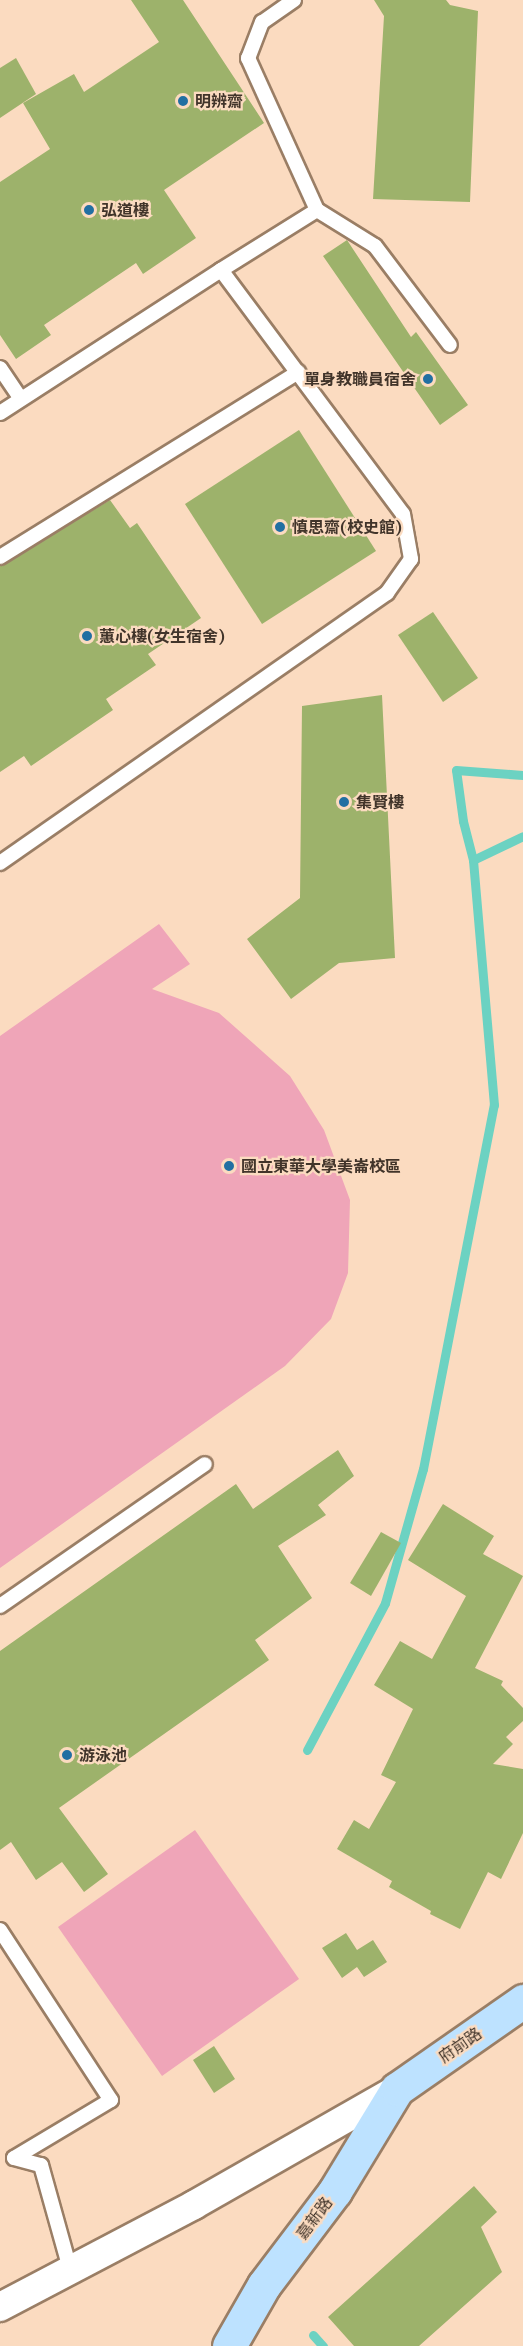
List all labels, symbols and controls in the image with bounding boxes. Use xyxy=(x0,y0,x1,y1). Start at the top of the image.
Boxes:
place label: 明辨齋 xyxy=(195,91,243,111)
marker: 明辨齋 xyxy=(176,94,190,108)
place label: 弘道樓 xyxy=(101,200,149,220)
marker: 弘道樓 xyxy=(82,203,96,217)
place label: 單身教職員宿舍 xyxy=(304,369,416,389)
marker: 單身教職員宿舍 xyxy=(421,372,435,386)
place label: 慎思齋(校史館) xyxy=(292,517,402,537)
marker: 慎思齋(校史館) xyxy=(273,520,287,534)
place label: 蕙心樓(女生宿舍) xyxy=(99,626,225,646)
marker: 蕙心樓(女生宿舍) xyxy=(80,629,94,643)
place label: 集賢樓 xyxy=(356,792,404,812)
marker: 集賢樓 xyxy=(337,795,351,809)
place label: 國立東華大學美崙校區 xyxy=(241,1156,401,1176)
marker: 國立東華大學美崙校區 xyxy=(222,1159,236,1173)
place label: 游泳池 xyxy=(79,1745,127,1765)
marker: 游泳池 xyxy=(60,1748,74,1762)
street label: 府前路 xyxy=(435,2023,485,2067)
street label: 嘉新路 xyxy=(292,2193,336,2243)

